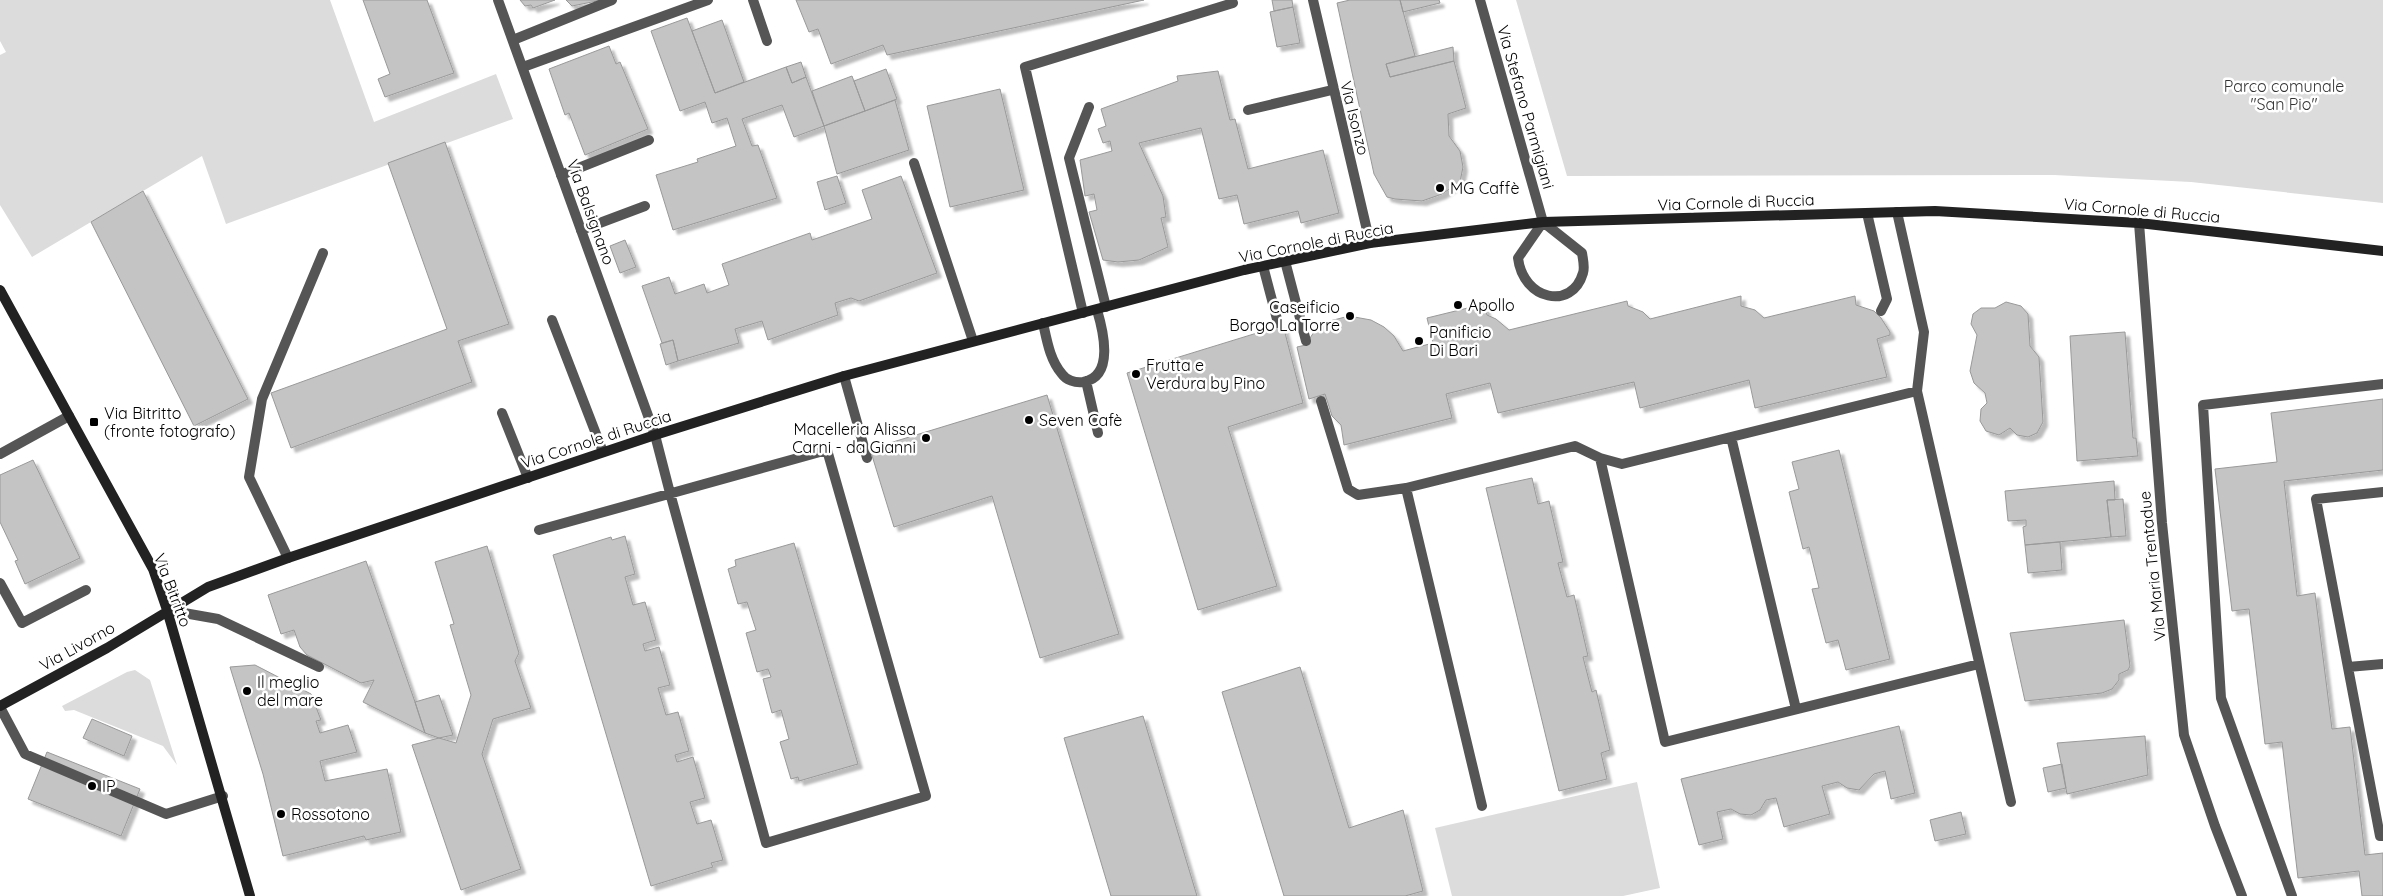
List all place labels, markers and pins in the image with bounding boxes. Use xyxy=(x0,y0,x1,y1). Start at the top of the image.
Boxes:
place label: MG Caffè xyxy=(1450,178,1519,198)
marker: MG Caffè xyxy=(1434,182,1446,194)
place label: Apollo xyxy=(1468,295,1515,315)
place label: Caseificio Borgo La Torre xyxy=(1229,297,1340,335)
marker: Apollo xyxy=(1452,299,1464,311)
marker: Caseificio Borgo La Torre xyxy=(1344,310,1356,322)
place label: Panificio Di Bari xyxy=(1429,322,1491,360)
marker: Panificio Di Bari xyxy=(1413,335,1425,347)
place label: Frutta e Verdura by Pino xyxy=(1146,355,1265,393)
marker: Frutta e Verdura by Pino xyxy=(1130,368,1142,380)
place label: Via Bitritto (fronte fotografo) xyxy=(104,403,236,441)
place label: Seven Cafè xyxy=(1039,410,1122,430)
marker: Seven Cafè xyxy=(1023,414,1035,426)
marker: Via Bitritto (fronte fotografo) xyxy=(88,416,100,428)
place label: Macelleria Alissa Carni - da Gianni xyxy=(792,419,916,457)
marker: Macelleria Alissa Carni - da Gianni xyxy=(920,432,932,444)
place label: Il meglio del mare xyxy=(257,672,323,710)
marker: Il meglio del mare xyxy=(241,685,253,697)
place label: IP xyxy=(102,776,116,796)
marker: IP xyxy=(86,780,98,792)
place label: Rossotono xyxy=(291,804,370,824)
marker: Rossotono xyxy=(275,808,287,820)

